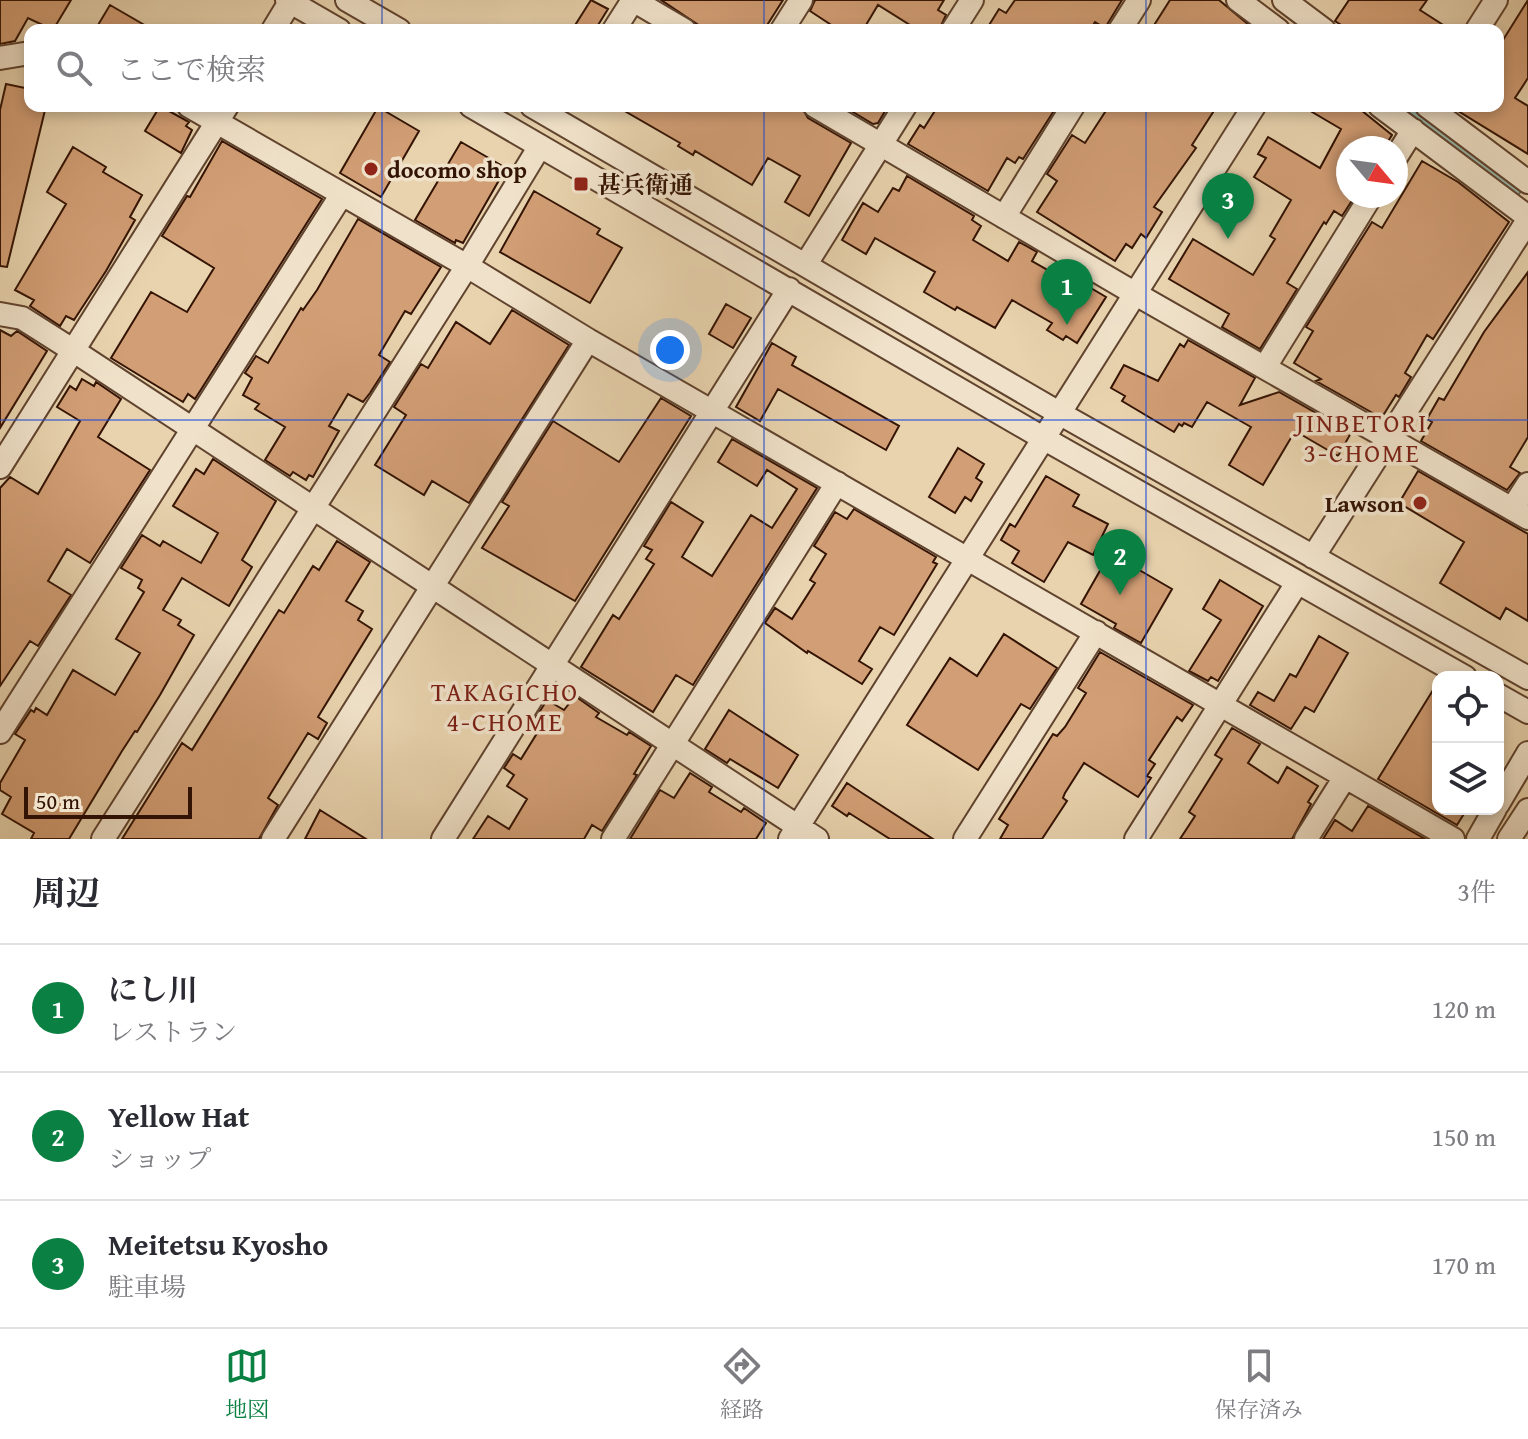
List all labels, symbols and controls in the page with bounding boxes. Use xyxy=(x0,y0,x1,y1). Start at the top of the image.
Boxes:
search box xyxy=(24,24,1504,112)
icon: search xyxy=(52,46,96,90)
text: ここで検索 xyxy=(116,47,266,91)
north arrow xyxy=(1336,136,1408,208)
place label: docomo shop xyxy=(387,152,527,187)
marker: docomo shop xyxy=(362,160,380,178)
place label: 甚兵衛通 xyxy=(597,167,693,202)
pin: 3 xyxy=(1202,173,1254,239)
marker: 甚兵衛通 xyxy=(572,175,590,193)
pin: 1 xyxy=(1041,259,1093,325)
your location xyxy=(650,330,690,370)
district label: JINBETORI 3-CHOME xyxy=(1293,403,1428,472)
place label: Lawson xyxy=(1325,486,1404,521)
marker: Lawson xyxy=(1411,494,1429,512)
pin: 2 xyxy=(1094,529,1146,595)
map controls xyxy=(1432,671,1504,815)
button: locate xyxy=(1432,671,1504,743)
district label: TAKAGICHO 4-CHOME xyxy=(431,672,579,741)
button: layers xyxy=(1432,743,1504,815)
scale bar xyxy=(24,783,192,819)
text: 50 m xyxy=(36,785,80,817)
text: 周辺 xyxy=(32,868,100,917)
text: 3件 xyxy=(1457,872,1496,911)
text: にし川 xyxy=(108,967,198,1011)
text: 1 xyxy=(51,989,65,1028)
text: 120 m xyxy=(1431,989,1496,1028)
text: レストラン xyxy=(108,1012,237,1051)
text: Yellow Hat xyxy=(108,1094,249,1138)
text: 2 xyxy=(51,1117,65,1156)
text: 150 m xyxy=(1431,1117,1496,1156)
text: ショップ xyxy=(108,1139,211,1178)
text: Meitetsu Kyosho xyxy=(108,1222,328,1266)
text: 3 xyxy=(51,1245,65,1284)
text: 170 m xyxy=(1431,1245,1496,1284)
text: 駐車場 xyxy=(108,1267,186,1306)
tab: 地図 xyxy=(225,1344,269,1425)
tab: 経路 xyxy=(720,1344,764,1425)
tab: 保存済み xyxy=(1215,1344,1303,1425)

